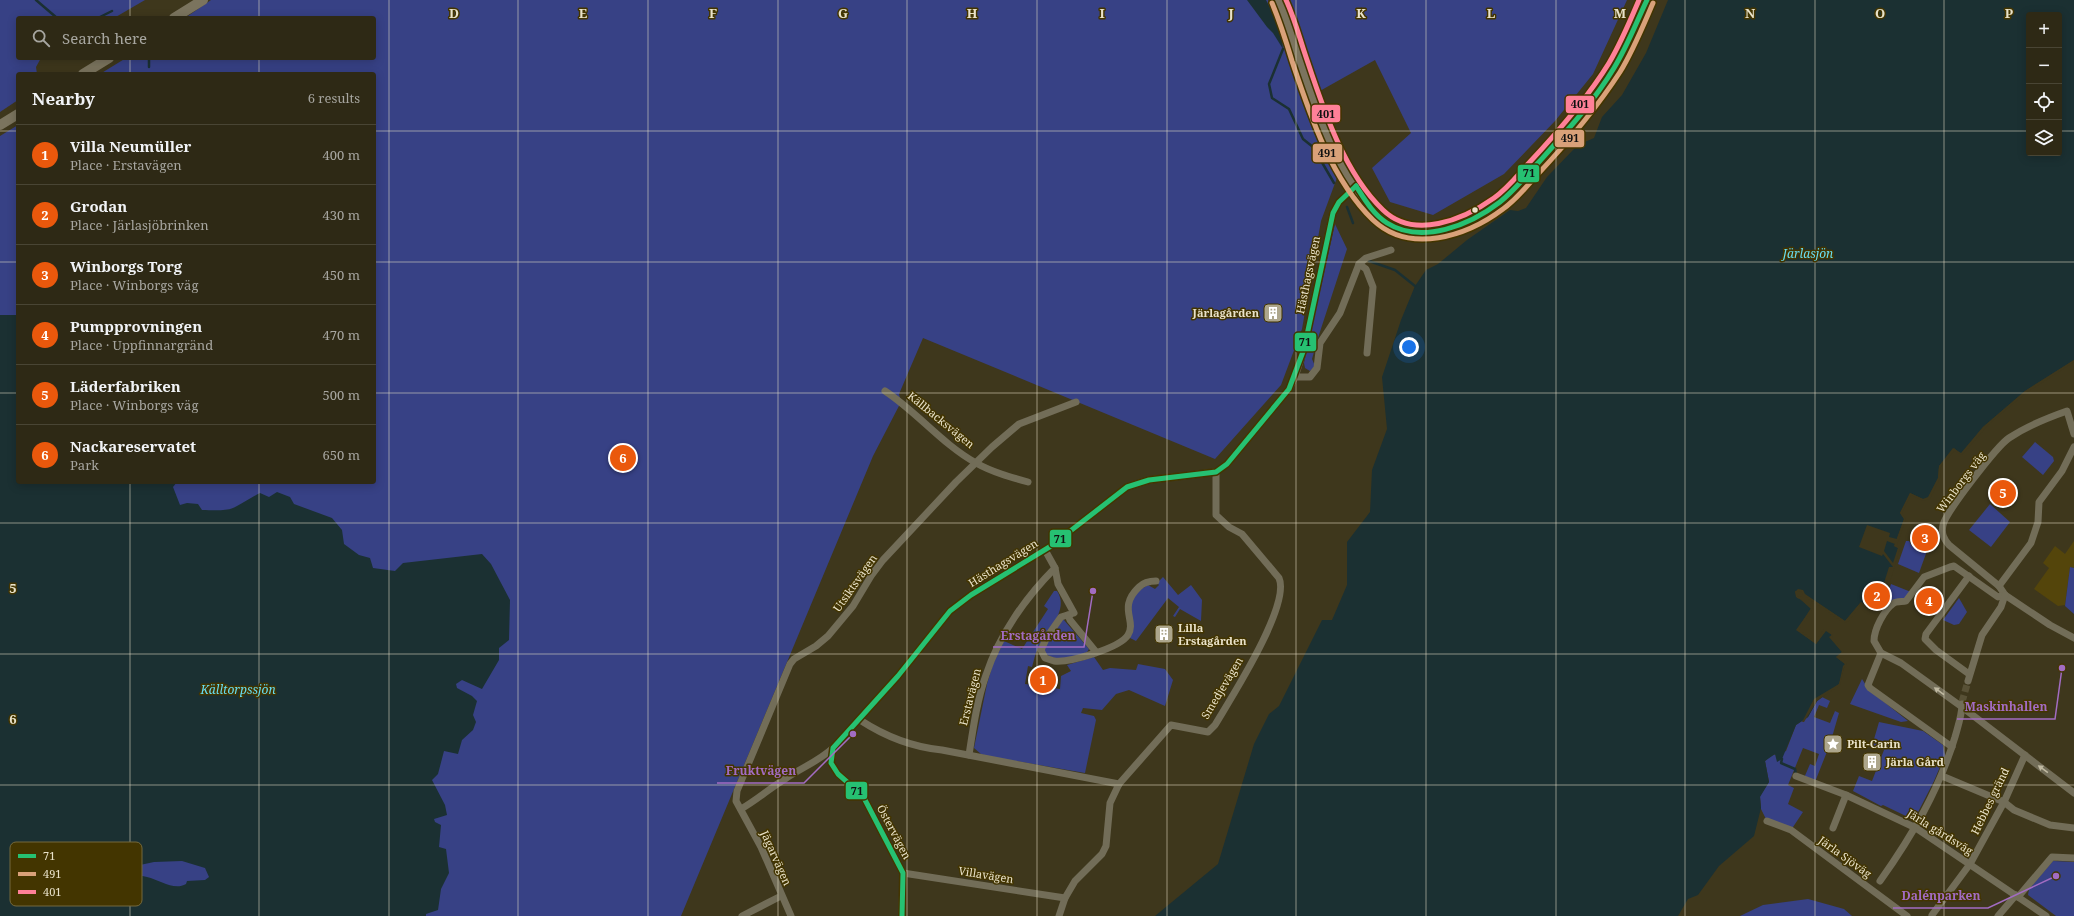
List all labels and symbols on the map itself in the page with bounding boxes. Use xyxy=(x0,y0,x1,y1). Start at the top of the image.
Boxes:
text: D xyxy=(449,4,459,22)
text: E xyxy=(579,4,588,22)
text: F xyxy=(709,4,717,22)
text: G xyxy=(838,4,848,22)
text: H xyxy=(967,4,978,22)
text: I xyxy=(1099,4,1105,22)
text: J xyxy=(1227,4,1234,22)
text: K xyxy=(1356,4,1366,22)
text: L xyxy=(1487,4,1496,22)
text: M xyxy=(1614,4,1627,22)
text: N xyxy=(1745,4,1756,22)
text: O xyxy=(1875,4,1885,22)
text: P xyxy=(2005,4,2014,22)
line badge: 401 xyxy=(1565,95,1595,114)
text: 401 xyxy=(1571,96,1589,111)
line badge: 401 xyxy=(1311,104,1341,123)
text: 401 xyxy=(1317,106,1335,121)
line badge: 491 xyxy=(1554,129,1585,148)
text: 491 xyxy=(1561,130,1579,145)
line badge: 491 xyxy=(1312,143,1343,163)
text: 491 xyxy=(1318,145,1336,160)
line badge: 71 xyxy=(1517,164,1540,183)
text: 71 xyxy=(1523,165,1535,180)
unlabelled marker xyxy=(1470,205,1480,215)
street label: Hästhagsvägen xyxy=(1292,235,1323,315)
water label: Järlasjön xyxy=(1781,245,1833,262)
building icon: Järlagården xyxy=(1262,302,1284,324)
place label: Järlagården xyxy=(1192,305,1260,320)
line badge: 71 xyxy=(1294,332,1317,352)
text: 71 xyxy=(1299,334,1311,349)
your location xyxy=(1399,337,1419,357)
street label: Källbacksvägen xyxy=(905,388,978,451)
pin: 6 xyxy=(610,443,636,473)
street label: Winborgs väg xyxy=(1933,448,1988,515)
pin: 5 xyxy=(1990,478,2016,508)
pin: 3 xyxy=(1912,523,1938,553)
line badge: 71 xyxy=(1049,529,1072,548)
text: 71 xyxy=(1054,531,1066,546)
street label: Hästhagsvägen xyxy=(965,535,1040,590)
street label: Utsiktsvägen xyxy=(829,551,880,614)
text: 5 xyxy=(9,579,17,597)
pin: 2 xyxy=(1864,581,1890,611)
pin: 4 xyxy=(1916,586,1942,616)
place label: Lilla Erstagården xyxy=(1178,620,1247,648)
callout: Erstagården xyxy=(993,623,1084,647)
building icon: Lilla Erstagården xyxy=(1153,623,1175,645)
text: Erstagården xyxy=(1001,627,1075,644)
street label: Smedjevägen xyxy=(1197,654,1246,721)
pin: 1 xyxy=(1030,665,1056,695)
street label: Erstavägen xyxy=(955,667,984,727)
water label: Källtorpssjön xyxy=(199,681,276,698)
one-way arrow xyxy=(1934,687,1945,695)
callout: Maskinhallen xyxy=(1957,695,2055,719)
text: Maskinhallen xyxy=(1965,698,2047,715)
text: 6 xyxy=(9,710,17,728)
place icon: Pilt-Carin xyxy=(1822,733,1844,755)
place label: Pilt-Carin xyxy=(1847,736,1901,751)
building icon: Järla Gård xyxy=(1861,751,1883,773)
place label: Järla Gård xyxy=(1885,754,1944,769)
callout: Fruktvägen xyxy=(717,759,804,783)
text: Fruktvägen xyxy=(726,762,796,779)
street label: Hebbes gränd xyxy=(1967,765,2012,837)
one-way arrow xyxy=(2038,765,2049,773)
line badge: 71 xyxy=(845,781,868,800)
text: 71 xyxy=(851,783,863,798)
street label: Östervägen xyxy=(874,802,915,862)
street label: Järla gårdsväg xyxy=(1904,805,1976,858)
street label: Jägarvägen xyxy=(757,827,795,888)
street label: Järla Sjöväg xyxy=(1815,832,1875,881)
legend xyxy=(10,842,142,906)
text: 71 xyxy=(43,848,55,863)
street label: Villavägen xyxy=(958,863,1015,886)
text: 491 xyxy=(43,866,61,881)
text: 401 xyxy=(43,884,61,899)
callout: Dalénparken xyxy=(1893,884,1988,908)
text: Dalénparken xyxy=(1902,887,1981,904)

